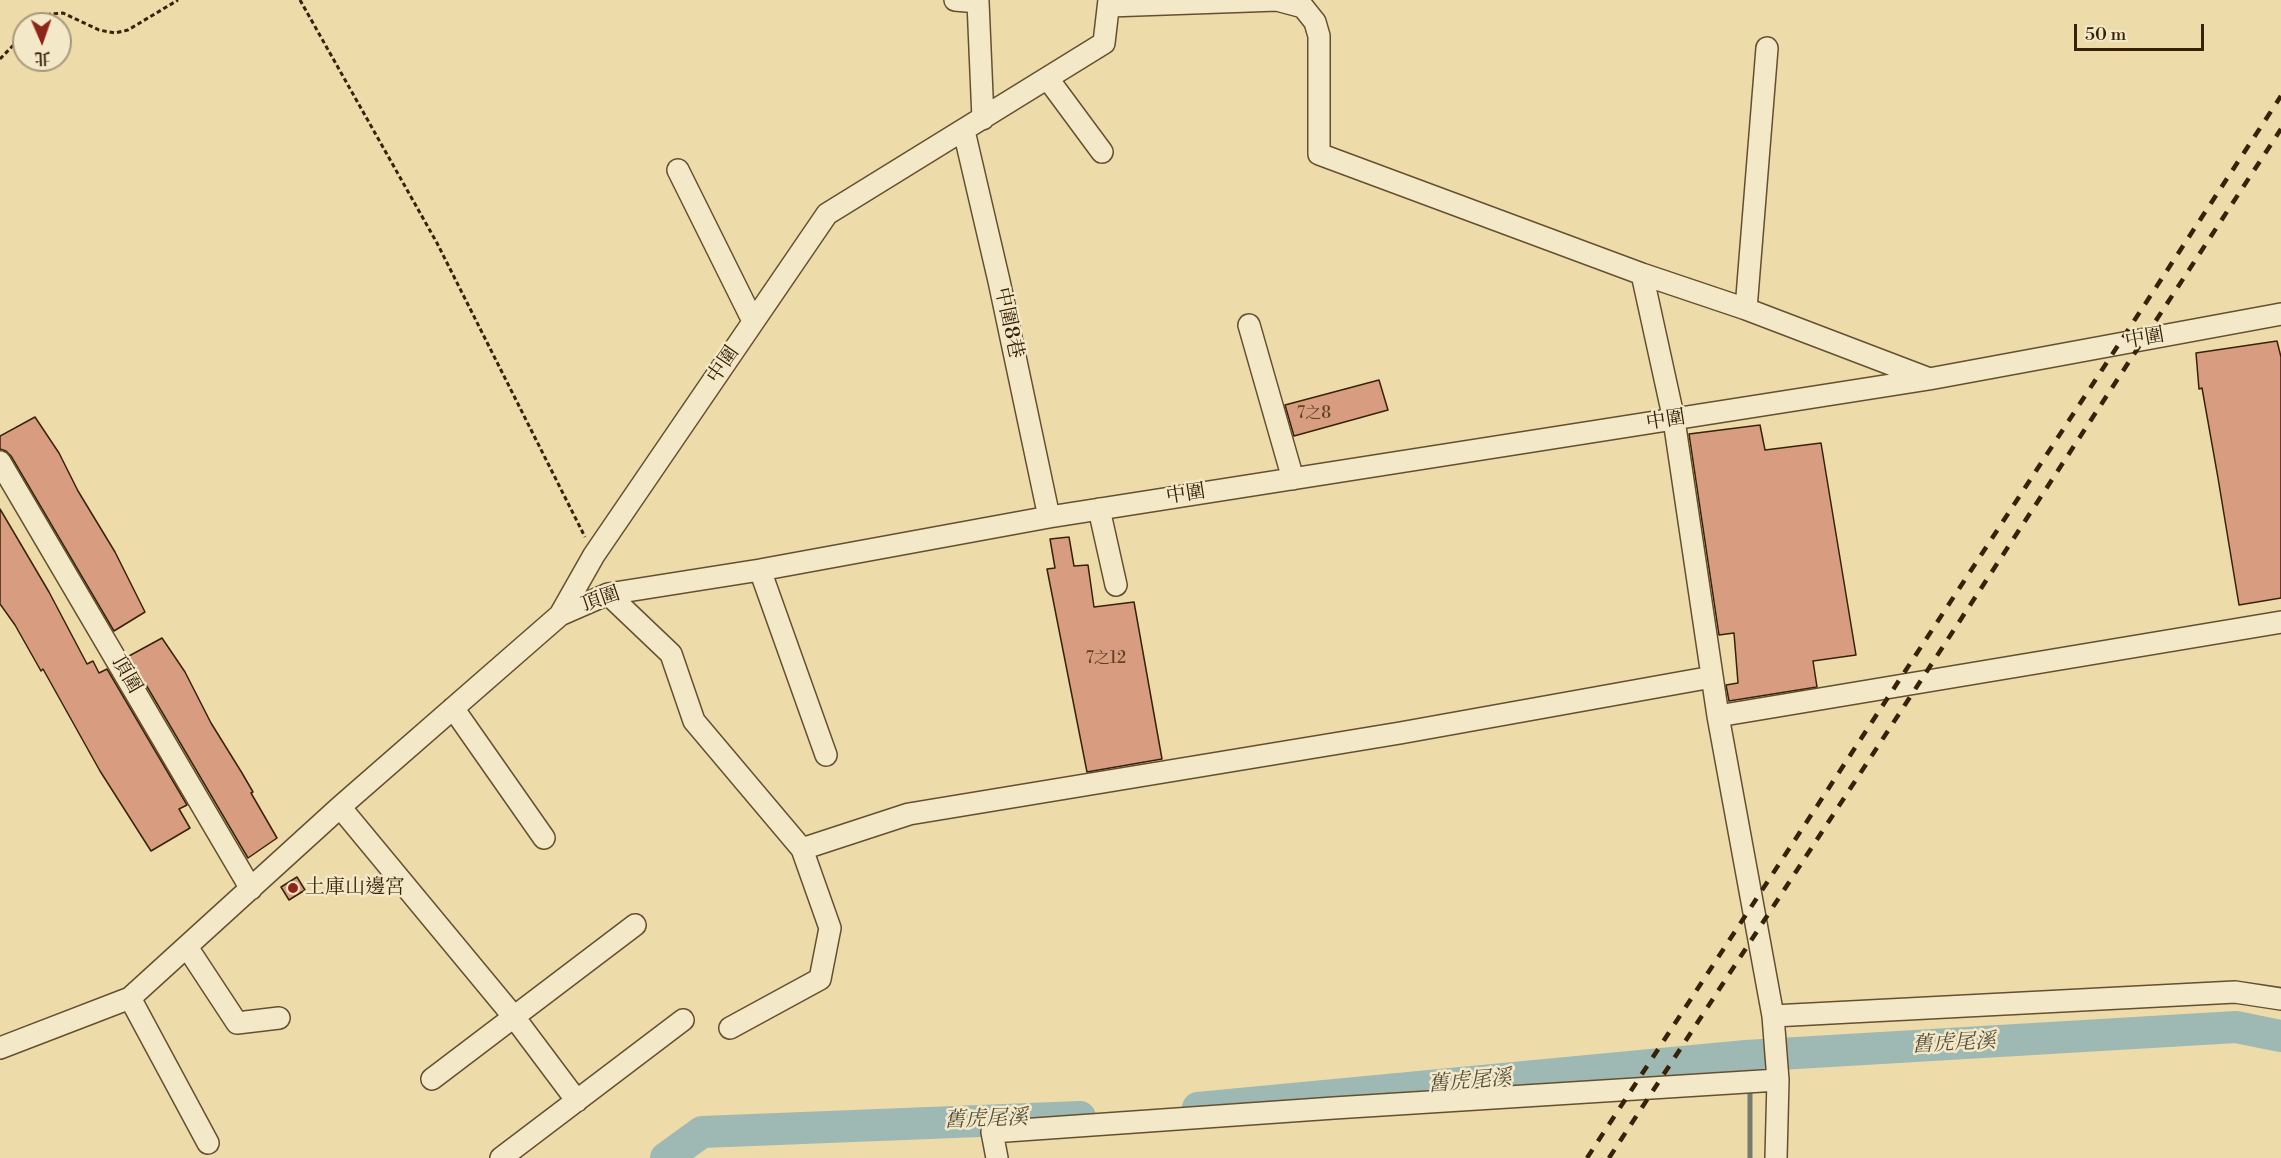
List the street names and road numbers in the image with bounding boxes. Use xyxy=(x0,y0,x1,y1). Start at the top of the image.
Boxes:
street label: 中圍8巷 xyxy=(989,285,1027,361)
street label: 中圍 xyxy=(2123,324,2167,354)
street label: 中圍 xyxy=(703,342,745,388)
street label: 中圍 xyxy=(1644,406,1688,436)
street label: 中圍 xyxy=(1164,480,1208,510)
street label: 頂圍 xyxy=(578,582,624,618)
street label: 頂圍 xyxy=(106,652,146,698)

